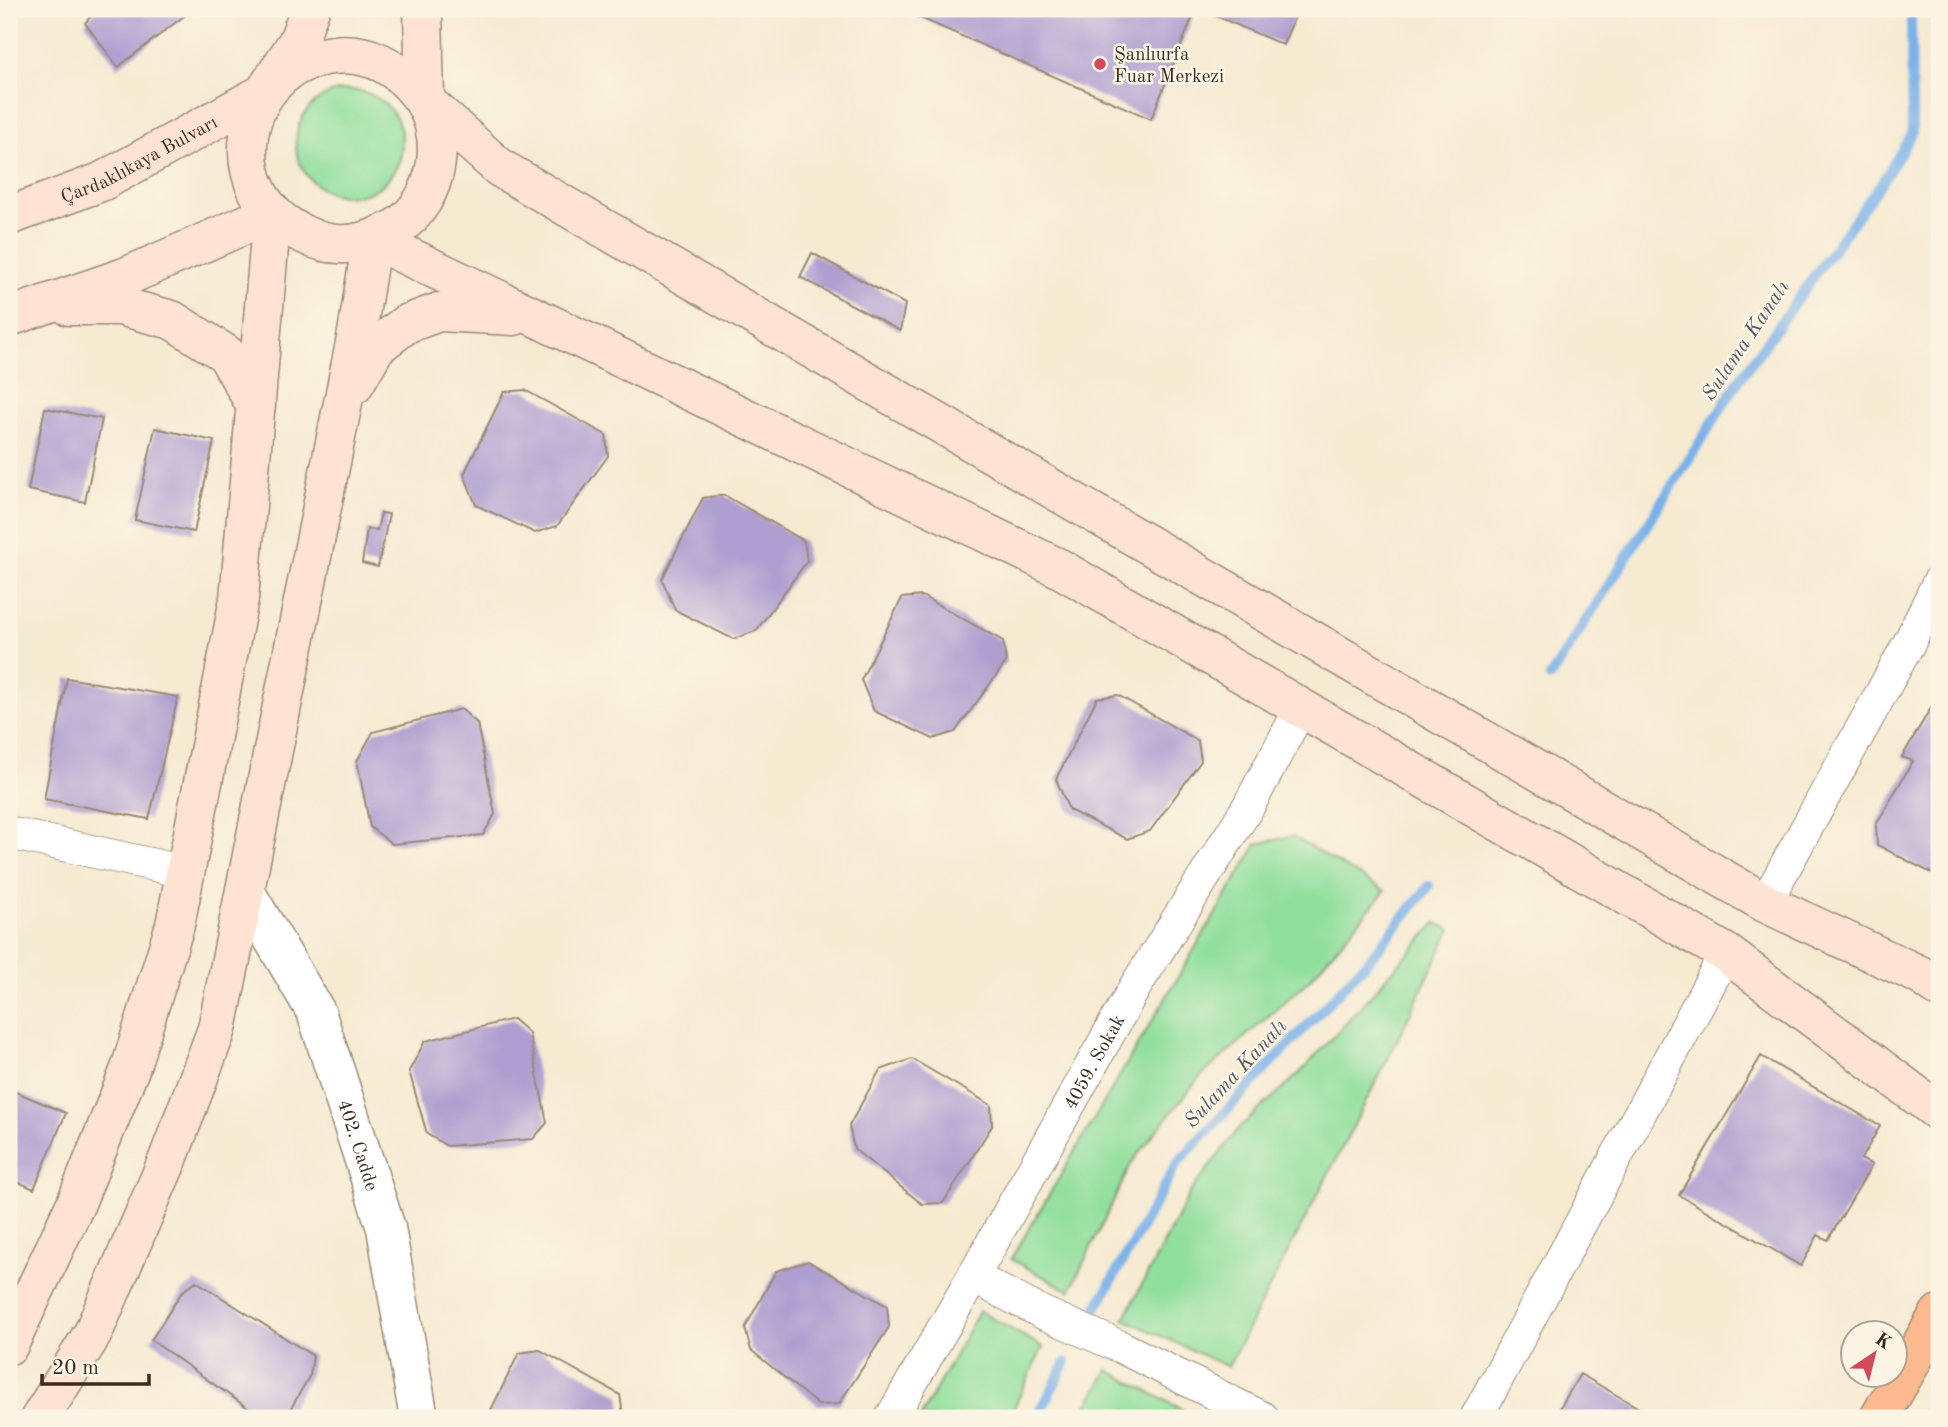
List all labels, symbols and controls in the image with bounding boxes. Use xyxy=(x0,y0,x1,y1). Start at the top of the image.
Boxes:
place label: Şanlıurfa Fuar Merkezi xyxy=(1114,46,1224,87)
marker: Şanlıurfa Fuar Merkezi xyxy=(1092,56,1108,72)
street label: Çardaklıkaya Bulvarı xyxy=(59,113,221,208)
water label: Sulama Kanalı xyxy=(1698,277,1794,405)
street label: 4059. Sokak xyxy=(1062,1012,1130,1113)
water label: Sulama Kanalı xyxy=(1181,1016,1292,1132)
street label: 402. Cadde xyxy=(333,1098,380,1194)
north arrow xyxy=(1840,1318,1910,1388)
text: K xyxy=(1871,1330,1894,1354)
scale bar xyxy=(42,1343,149,1387)
text: 20 m xyxy=(52,1358,99,1379)

